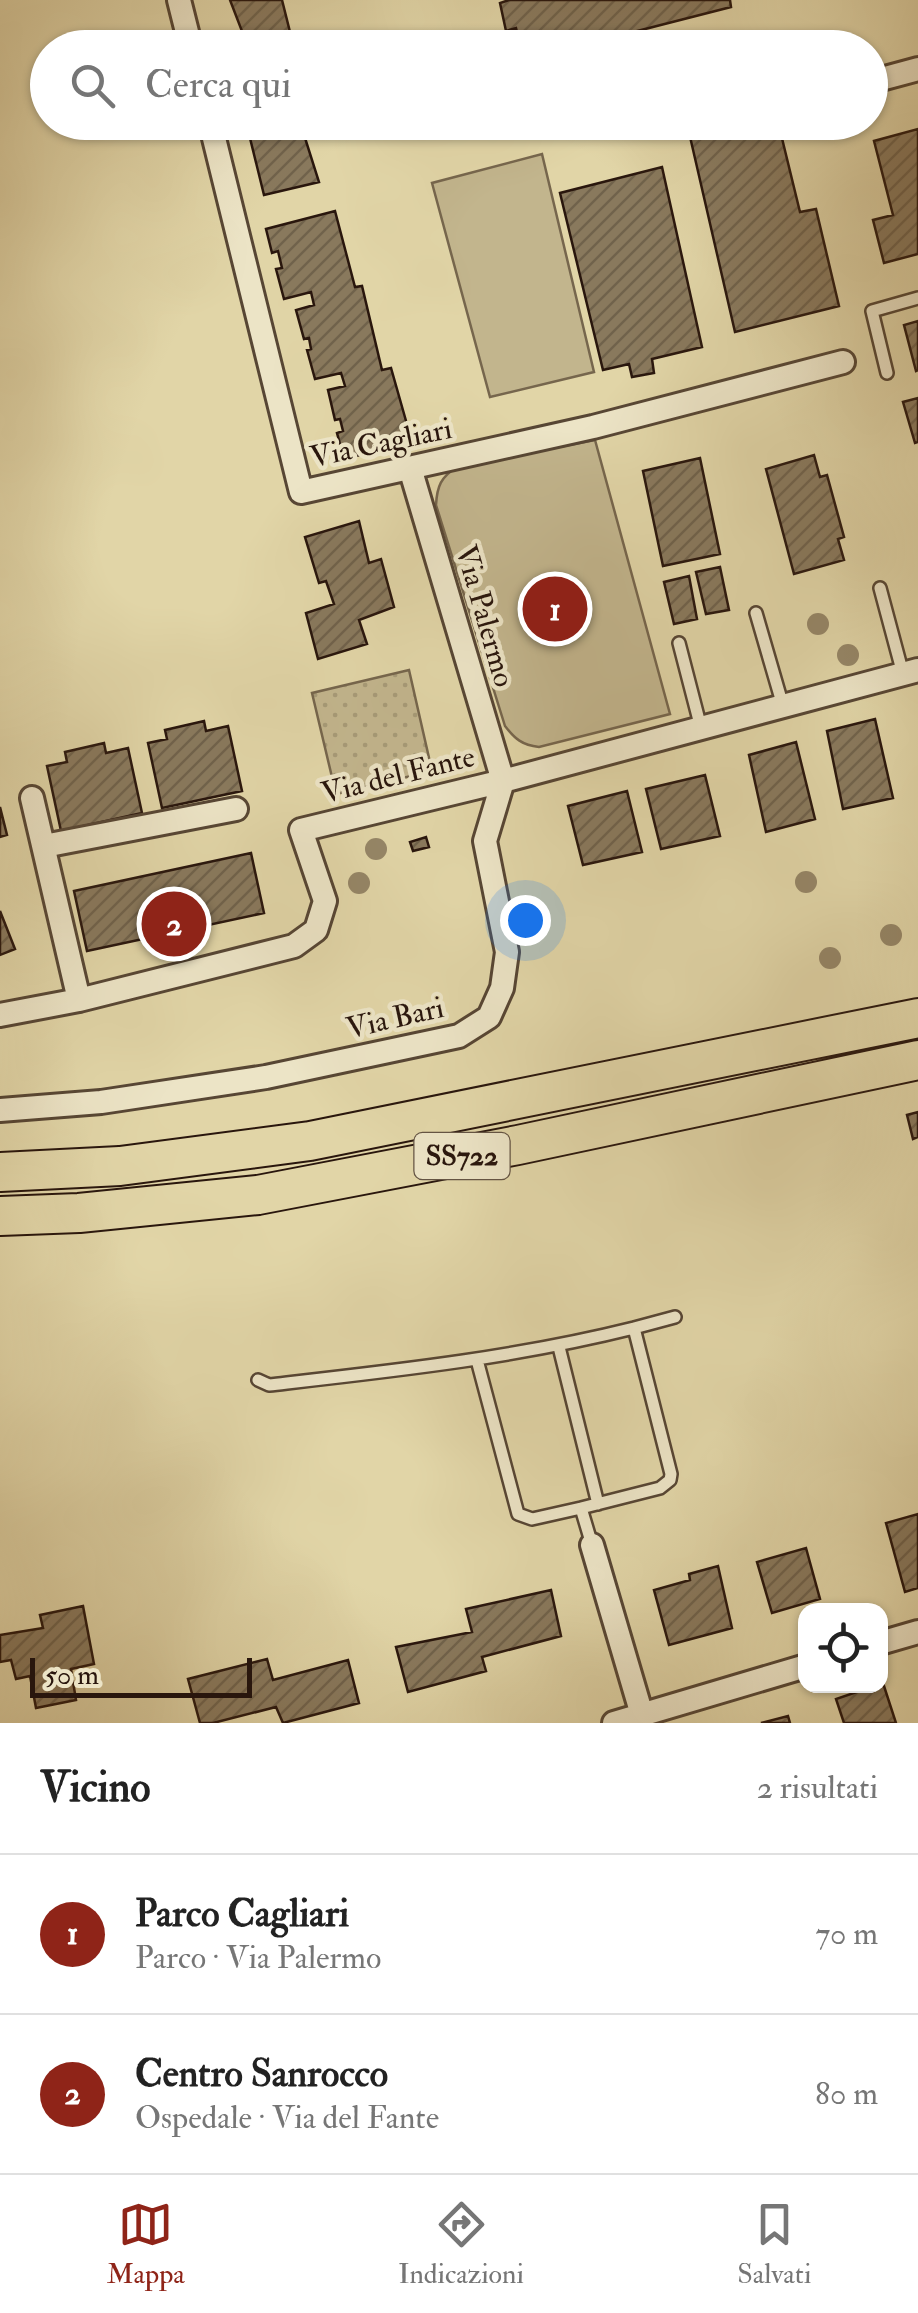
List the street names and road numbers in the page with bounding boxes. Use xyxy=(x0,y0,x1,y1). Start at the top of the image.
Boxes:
street label: Via Cagliari xyxy=(307,410,455,476)
street label: Via Palermo xyxy=(447,541,523,691)
street label: Via del Fante xyxy=(317,738,479,812)
street label: Via Bari xyxy=(343,989,447,1047)
road number: SS722 xyxy=(414,1133,510,1179)

